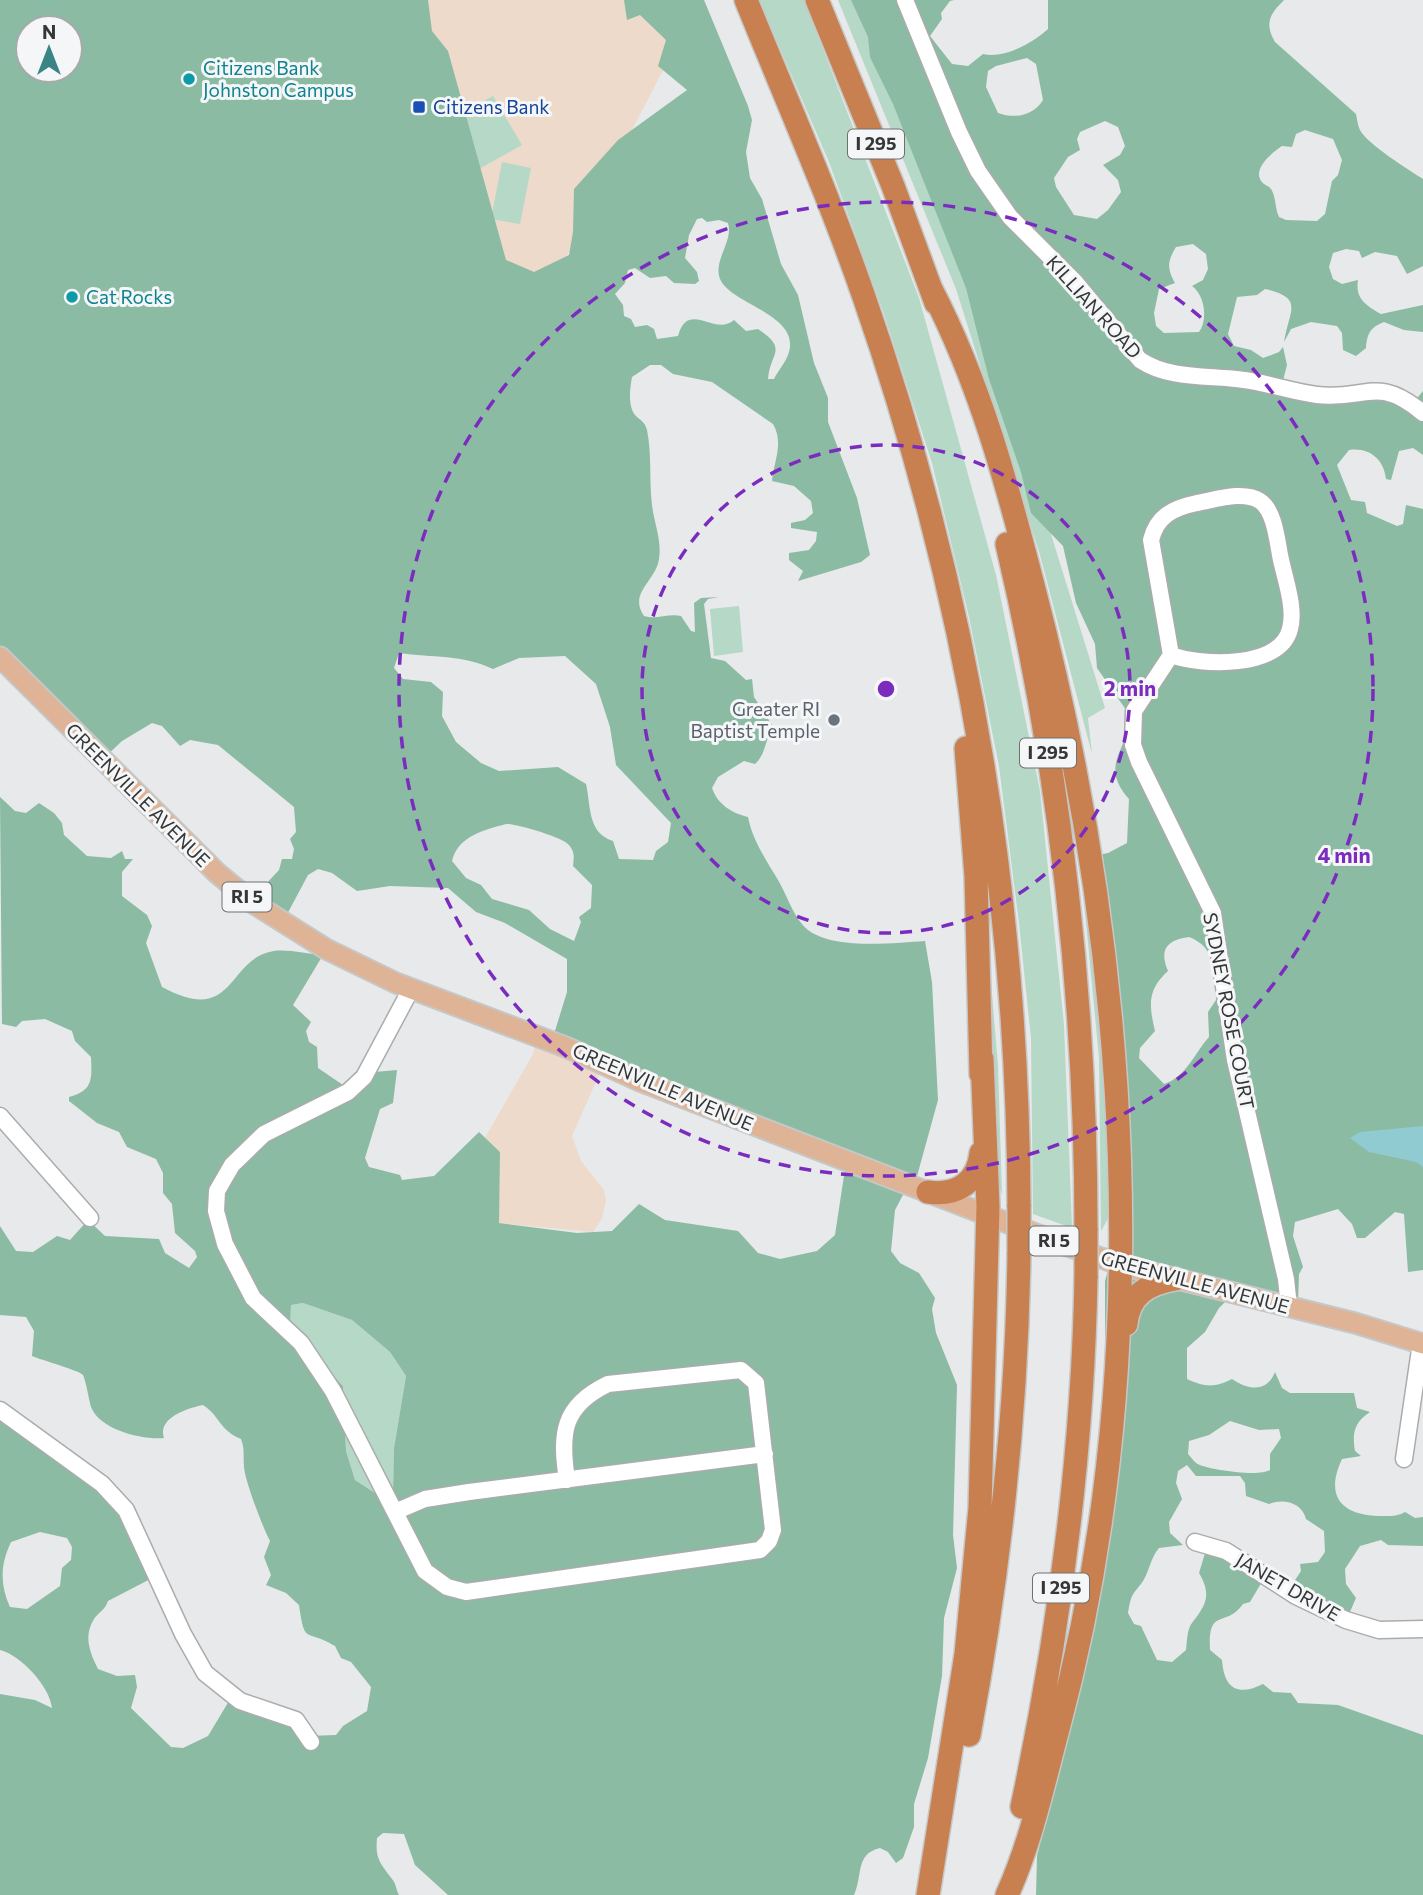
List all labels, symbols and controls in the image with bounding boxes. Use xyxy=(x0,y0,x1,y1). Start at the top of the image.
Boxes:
north arrow xyxy=(14,14,84,84)
text: N xyxy=(42,20,56,43)
place label: Citizens Bank Johnston Campus xyxy=(203,56,354,101)
marker: Citizens Bank Johnston Campus xyxy=(181,71,197,87)
place label: Citizens Bank xyxy=(433,95,550,118)
marker: Citizens Bank xyxy=(411,99,427,115)
road number: I 295 xyxy=(848,130,904,159)
street label: KILLIAN ROAD xyxy=(1042,250,1147,363)
place label: Cat Rocks xyxy=(86,285,172,308)
marker: Cat Rocks xyxy=(64,289,80,305)
text: 2 min xyxy=(1104,675,1156,700)
centre of rings xyxy=(874,677,898,701)
place label: Greater RI Baptist Temple xyxy=(691,697,820,742)
marker: Greater RI Baptist Temple xyxy=(826,712,842,728)
street label: GREENVILLE AVENUE xyxy=(62,718,215,871)
road number: I 295 xyxy=(1020,738,1076,768)
text: 4 min xyxy=(1317,842,1371,867)
road number: RI 5 xyxy=(222,882,272,912)
street label: SYDNEY ROSE COURT xyxy=(1199,911,1260,1111)
street label: GREENVILLE AVENUE xyxy=(569,1038,757,1135)
road number: RI 5 xyxy=(1030,1226,1078,1256)
street label: GREENVILLE AVENUE xyxy=(1098,1245,1292,1318)
street label: JANET DRIVE xyxy=(1232,1548,1344,1626)
road number: I 295 xyxy=(1033,1574,1089,1602)

